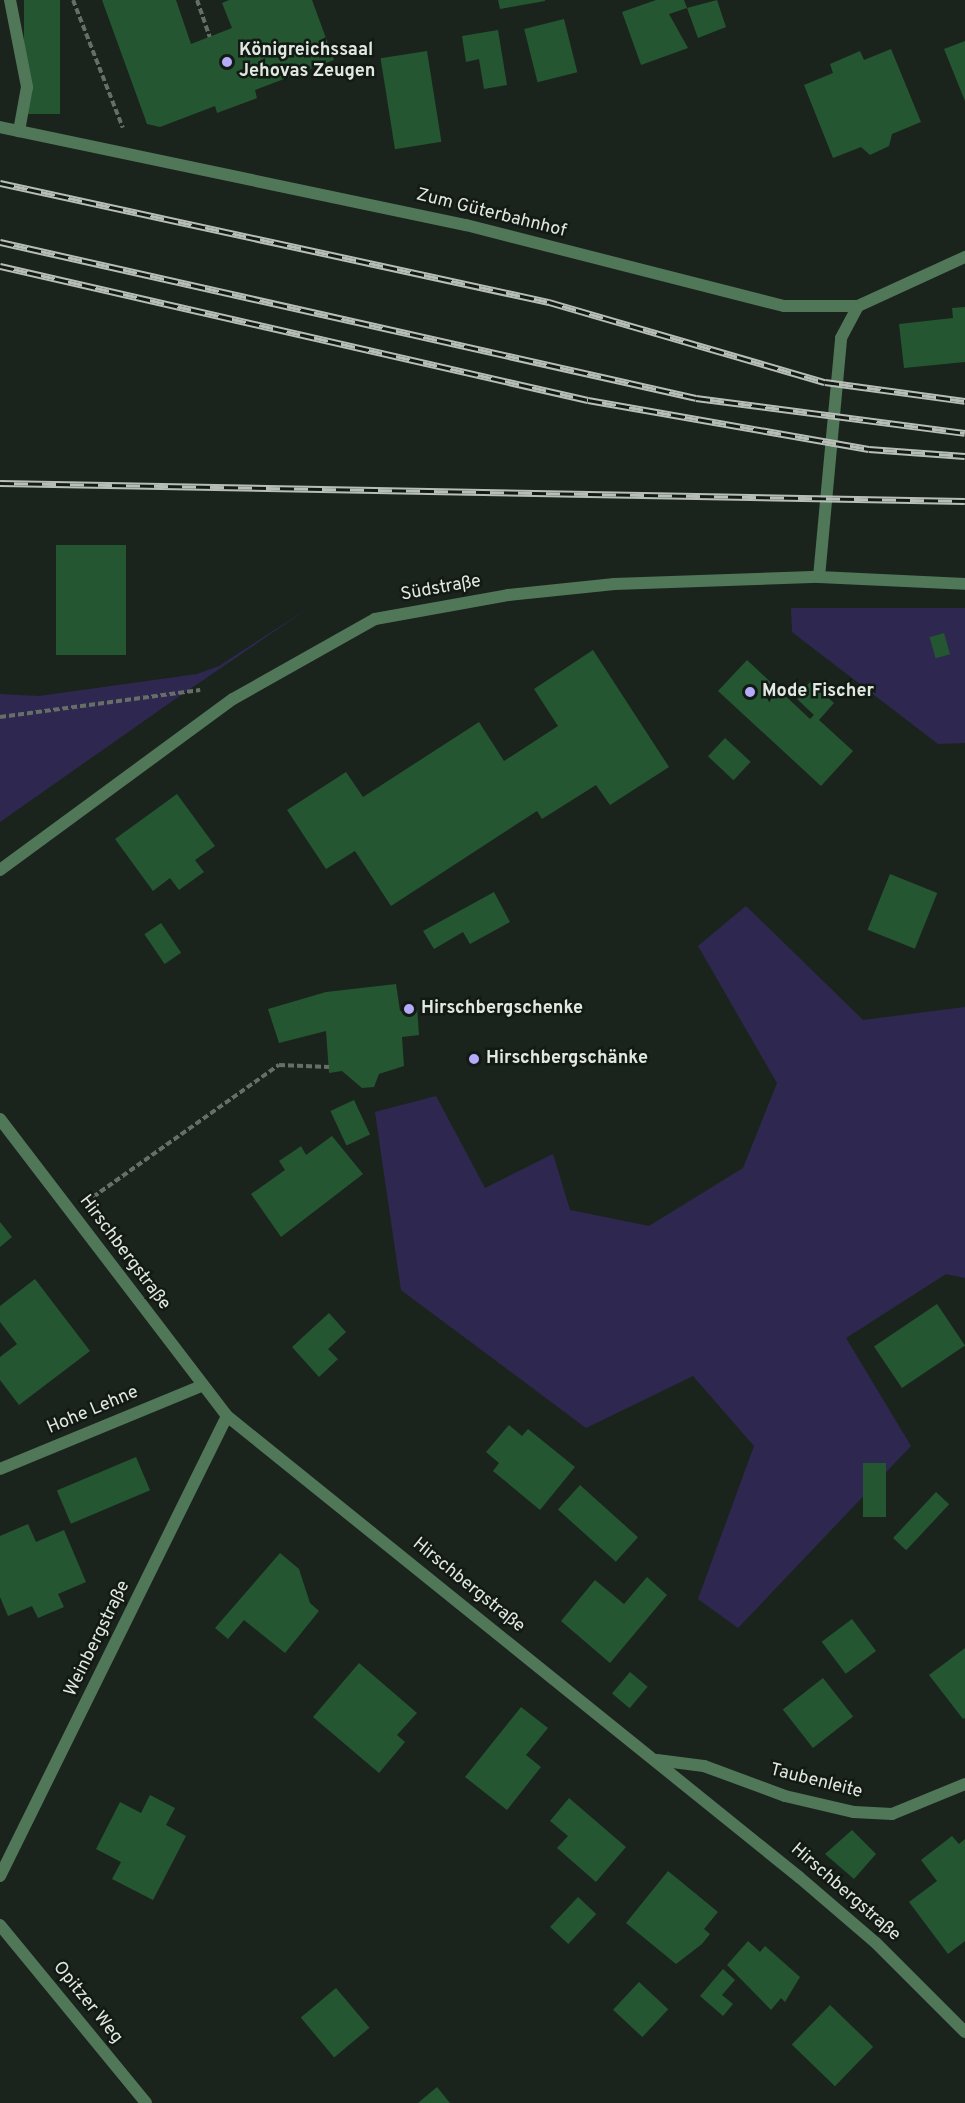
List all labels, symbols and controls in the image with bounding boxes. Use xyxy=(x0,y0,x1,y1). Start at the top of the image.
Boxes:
place label: Königreichssaal Jehovas Zeugen xyxy=(239,41,375,84)
marker: Königreichssaal Jehovas Zeugen xyxy=(220,55,234,69)
street label: Zum Güterbahnhof xyxy=(414,185,568,243)
street label: Südstraße xyxy=(399,571,483,607)
place label: Mode Fischer xyxy=(762,681,874,703)
marker: Mode Fischer xyxy=(743,685,757,699)
place label: Hirschbergschenke xyxy=(421,998,583,1020)
marker: Hirschbergschenke xyxy=(402,1002,416,1016)
place label: Hirschbergschänke xyxy=(486,1048,648,1070)
marker: Hirschbergschänke xyxy=(467,1052,481,1066)
street label: Hirschbergstraße xyxy=(74,1191,174,1315)
street label: Hohe Lehne xyxy=(44,1382,142,1440)
street label: Hirschbergstraße xyxy=(407,1534,529,1638)
street label: Weinbergstraße xyxy=(61,1578,135,1700)
street label: Taubenleite xyxy=(767,1760,865,1804)
street label: Hirschbergstraße xyxy=(786,1839,904,1947)
street label: Opitzer Weg xyxy=(47,1958,127,2048)

